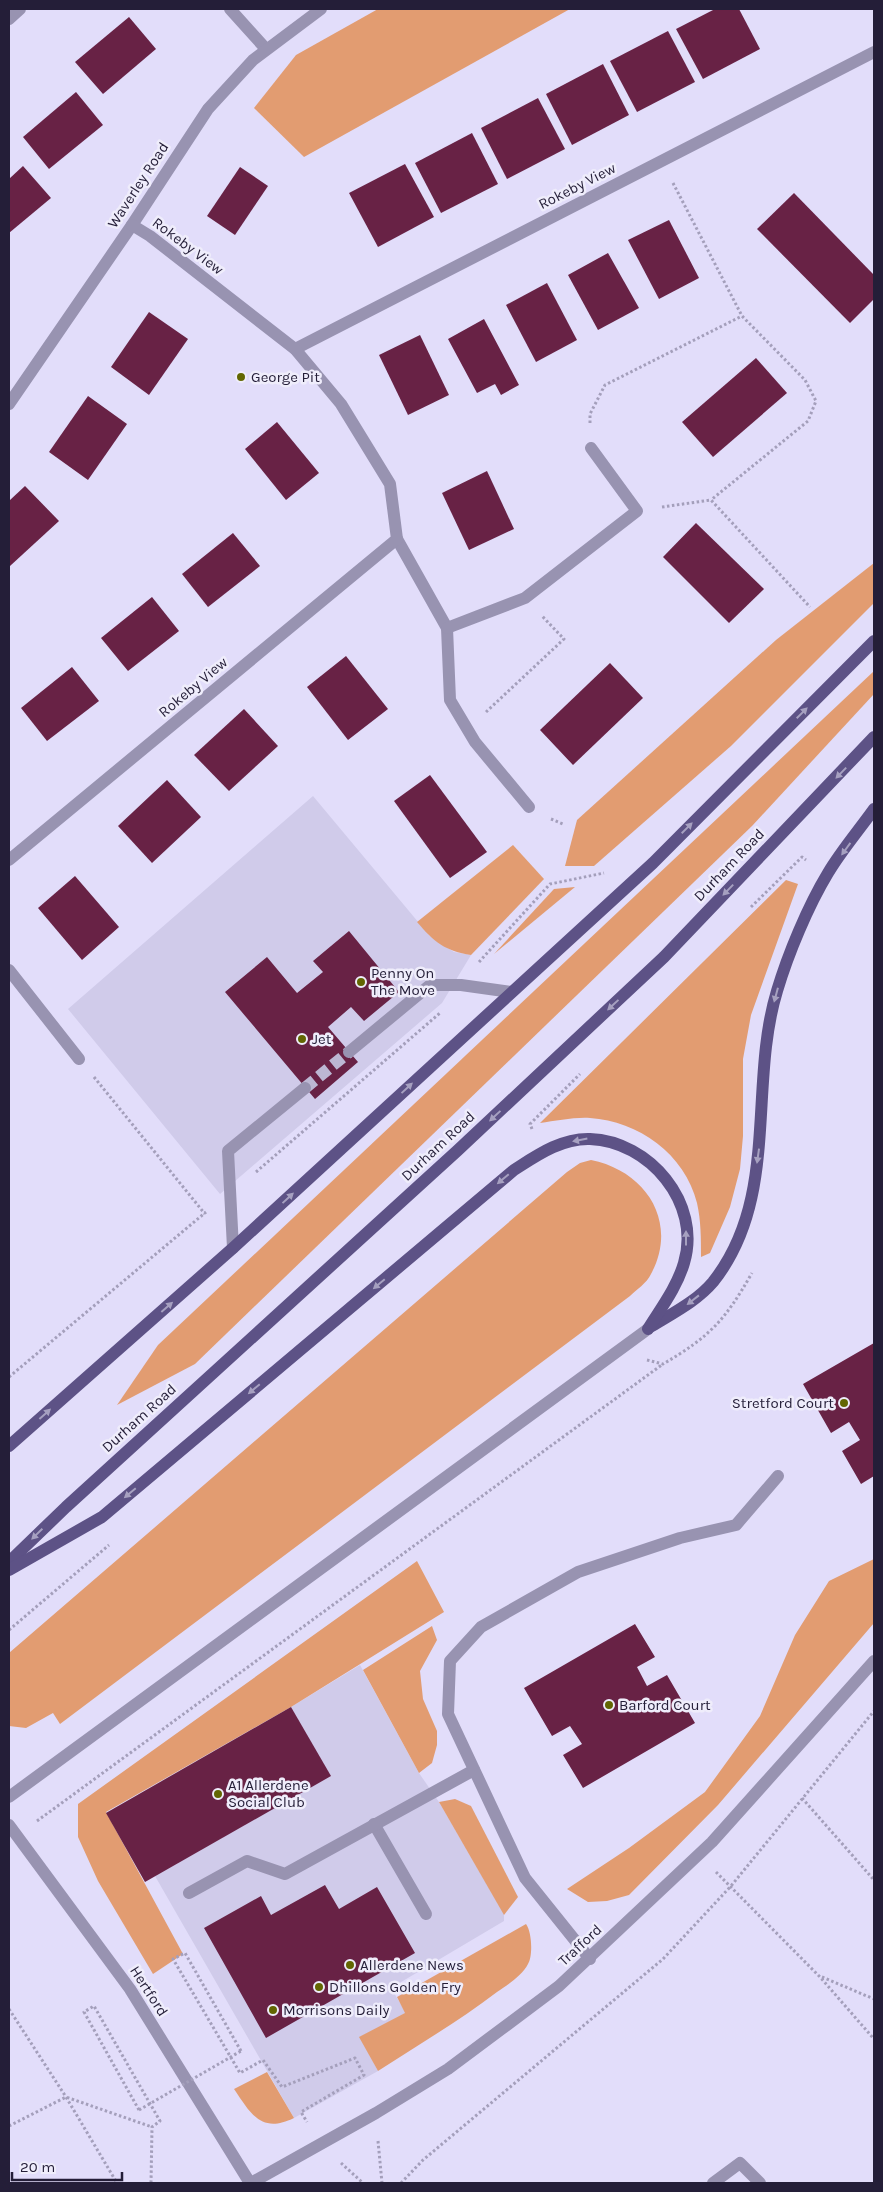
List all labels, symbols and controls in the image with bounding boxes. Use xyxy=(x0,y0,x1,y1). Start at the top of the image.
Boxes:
street label: Waverley Road xyxy=(104,139,172,231)
street label: Rokeby View xyxy=(535,159,619,213)
street label: Rokeby View xyxy=(149,213,227,279)
place label: George Pit xyxy=(251,368,320,386)
marker: George Pit xyxy=(235,371,247,383)
street label: Rokeby View xyxy=(155,653,231,721)
one-way arrow xyxy=(796,707,808,719)
one-way arrow xyxy=(835,766,847,778)
one-way arrow xyxy=(681,822,693,834)
street label: Durham Road xyxy=(690,825,768,905)
one-way arrow xyxy=(841,842,851,856)
one-way arrow xyxy=(722,884,734,896)
place label: Penny On The Move xyxy=(371,964,435,999)
marker: Penny On The Move xyxy=(355,976,367,988)
one-way arrow xyxy=(772,987,780,1002)
one-way arrow xyxy=(607,999,619,1011)
place label: Jet xyxy=(312,1030,332,1048)
marker: Jet xyxy=(296,1033,308,1045)
one-way arrow xyxy=(401,1082,413,1094)
street label: Durham Road xyxy=(398,1107,478,1185)
one-way arrow xyxy=(489,1110,501,1122)
one-way arrow xyxy=(572,1137,588,1145)
one-way arrow xyxy=(754,1148,762,1164)
one-way arrow xyxy=(497,1174,510,1185)
one-way arrow xyxy=(281,1192,293,1204)
one-way arrow xyxy=(682,1229,690,1245)
one-way arrow xyxy=(373,1278,385,1290)
one-way arrow xyxy=(687,1294,700,1305)
one-way arrow xyxy=(160,1301,173,1312)
street label: Durham Road xyxy=(98,1380,180,1456)
one-way arrow xyxy=(248,1383,261,1394)
place label: Stretford Court xyxy=(732,1394,834,1412)
marker: Stretford Court xyxy=(838,1397,850,1409)
one-way arrow xyxy=(39,1408,51,1420)
one-way arrow xyxy=(124,1488,137,1499)
one-way arrow xyxy=(32,1528,44,1540)
place label: Barford Court xyxy=(619,1696,711,1714)
marker: Barford Court xyxy=(603,1699,615,1711)
place label: A1 Allerdene Social Club xyxy=(228,1776,309,1811)
marker: A1 Allerdene Social Club xyxy=(212,1788,224,1800)
street label: Trafford xyxy=(555,1920,605,1970)
place label: Allerdene News xyxy=(360,1956,464,1974)
marker: Allerdene News xyxy=(344,1959,356,1971)
street label: Hertford xyxy=(126,1962,172,2020)
place label: Dhillons Golden Fry xyxy=(329,1978,461,1996)
marker: Dhillons Golden Fry xyxy=(313,1981,325,1993)
place label: Morrisons Daily xyxy=(283,2001,390,2019)
marker: Morrisons Daily xyxy=(267,2004,279,2016)
scale bar xyxy=(12,2150,122,2182)
text: 20 m xyxy=(20,2158,55,2176)

